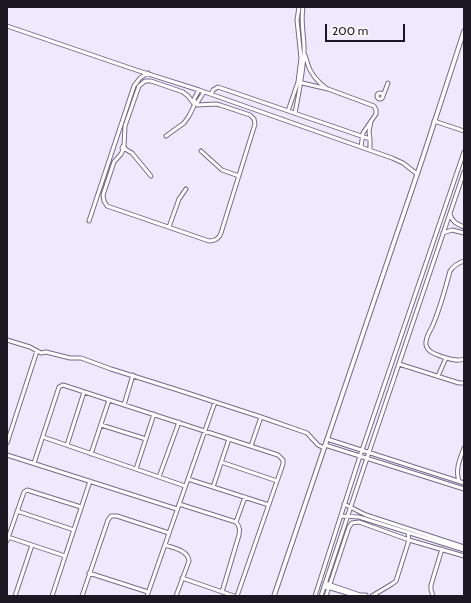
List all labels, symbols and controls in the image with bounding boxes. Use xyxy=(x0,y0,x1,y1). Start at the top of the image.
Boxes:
scale bar xyxy=(327,16,407,42)
text: 200 m xyxy=(332,23,368,38)

